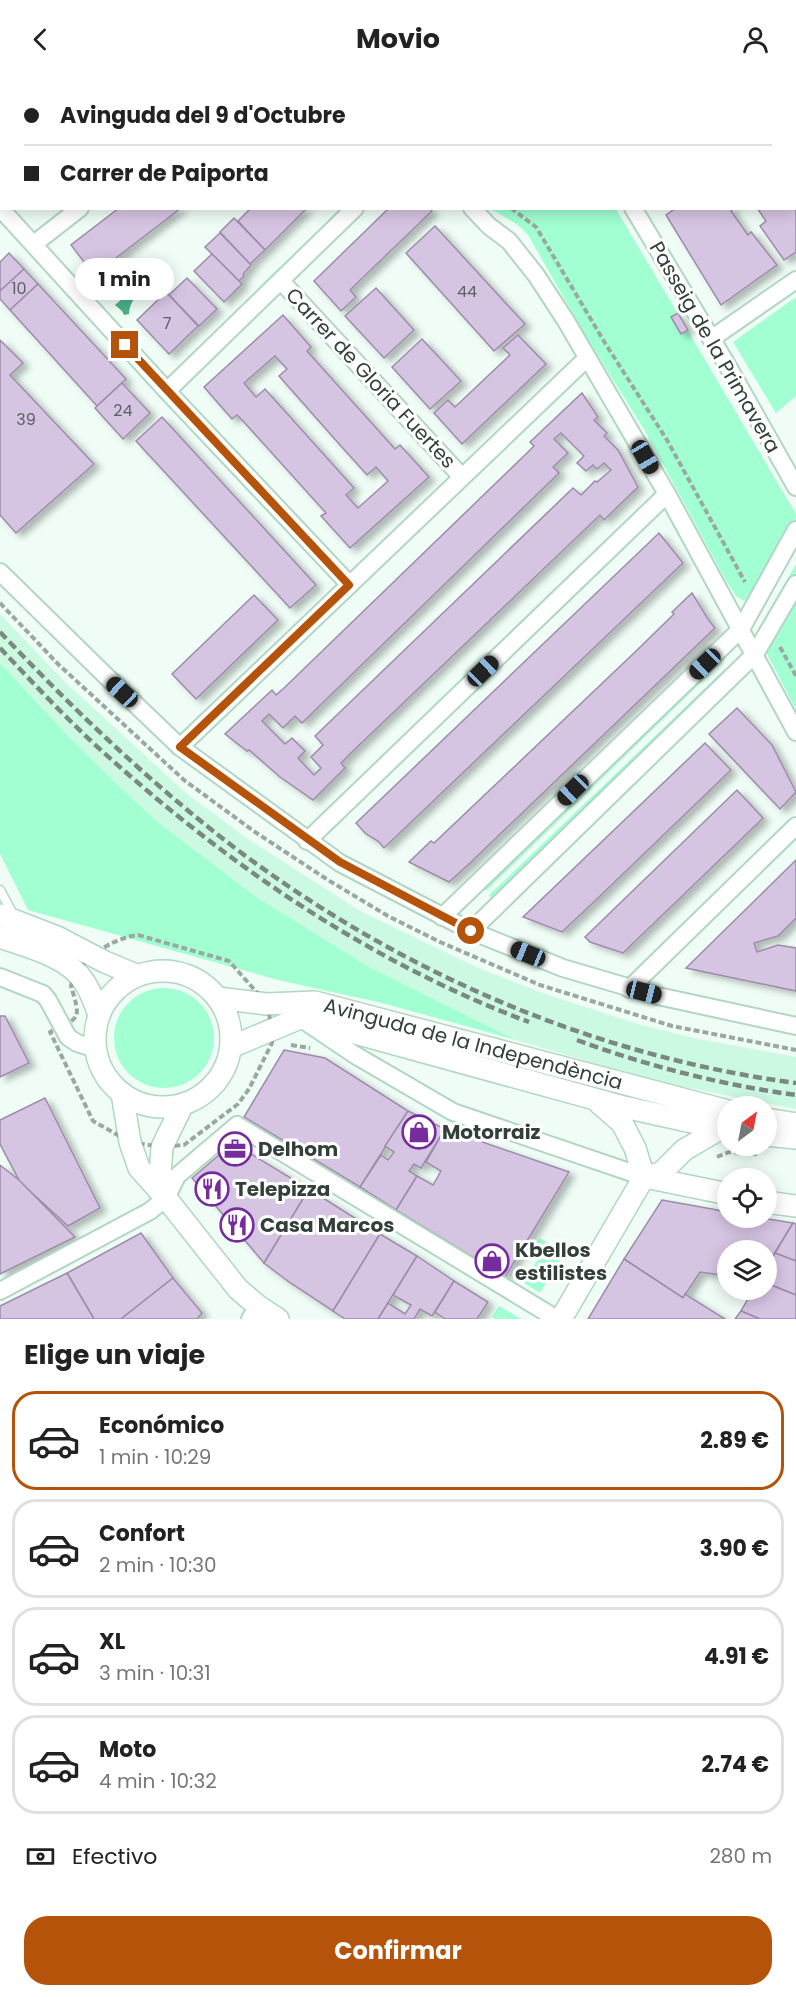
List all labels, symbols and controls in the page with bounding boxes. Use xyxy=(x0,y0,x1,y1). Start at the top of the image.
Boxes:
text: Movio xyxy=(356,20,440,57)
icon: back xyxy=(24,23,57,56)
icon: person xyxy=(739,23,772,56)
text: Avinguda del 9 d'Octubre xyxy=(60,100,346,131)
text: Carrer de Paiporta xyxy=(60,158,269,189)
street label: Passeig de la Primavera xyxy=(643,236,787,458)
callout: 1 min xyxy=(76,258,174,300)
text: 1 min xyxy=(98,265,151,293)
house number: 10 xyxy=(11,277,27,300)
house number: 44 xyxy=(457,280,477,303)
street label: Carrer de Gloria Fuertes xyxy=(280,282,462,474)
house number: 7 xyxy=(163,312,172,335)
route end xyxy=(111,331,138,358)
house number: 24 xyxy=(113,399,133,422)
house number: 39 xyxy=(16,408,36,431)
car xyxy=(628,437,662,477)
car xyxy=(686,645,724,683)
car xyxy=(464,652,502,690)
car xyxy=(103,673,141,711)
car xyxy=(554,771,592,809)
route start xyxy=(457,917,484,944)
car xyxy=(508,939,548,969)
car xyxy=(624,979,664,1005)
street label: Avinguda de la Independència xyxy=(321,991,626,1097)
north arrow xyxy=(717,1096,777,1156)
map controls xyxy=(717,1096,777,1300)
shop icon: Motorraiz xyxy=(401,1114,437,1150)
place label: Motorraiz xyxy=(442,1118,541,1146)
office icon: Delhom xyxy=(217,1131,253,1167)
place label: Delhom xyxy=(258,1135,338,1163)
button: locate xyxy=(717,1168,777,1228)
restaurant icon: Telepizza xyxy=(194,1171,230,1207)
place label: Telepizza xyxy=(235,1175,330,1203)
restaurant icon: Casa Marcos xyxy=(219,1207,255,1243)
place label: Casa Marcos xyxy=(260,1211,394,1239)
place label: Kbellos estilistes xyxy=(515,1236,607,1287)
button: layers xyxy=(717,1240,777,1300)
shop icon: Kbellos estilistes xyxy=(474,1243,510,1279)
text: Elige un viaje xyxy=(24,1336,205,1373)
text: Económico xyxy=(99,1410,224,1441)
icon: car xyxy=(27,1414,81,1468)
text: 2.89 € xyxy=(700,1425,769,1456)
text: 1 min · 10:29 xyxy=(99,1443,211,1471)
text: Confort xyxy=(99,1518,185,1549)
icon: car xyxy=(27,1522,81,1576)
text: 3.90 € xyxy=(699,1533,769,1564)
text: 2 min · 10:30 xyxy=(99,1551,217,1579)
text: XL xyxy=(99,1626,125,1657)
icon: car xyxy=(27,1630,81,1684)
text: 4.91 € xyxy=(704,1641,769,1672)
text: 3 min · 10:31 xyxy=(99,1659,211,1687)
text: Moto xyxy=(99,1734,156,1765)
icon: car xyxy=(27,1738,81,1792)
text: 2.74 € xyxy=(701,1749,769,1780)
text: 4 min · 10:32 xyxy=(99,1767,217,1795)
icon: cash xyxy=(24,1840,57,1873)
text: Efectivo xyxy=(72,1841,157,1872)
text: 280 m xyxy=(709,1842,772,1870)
button: Confirmar xyxy=(24,1916,772,1985)

